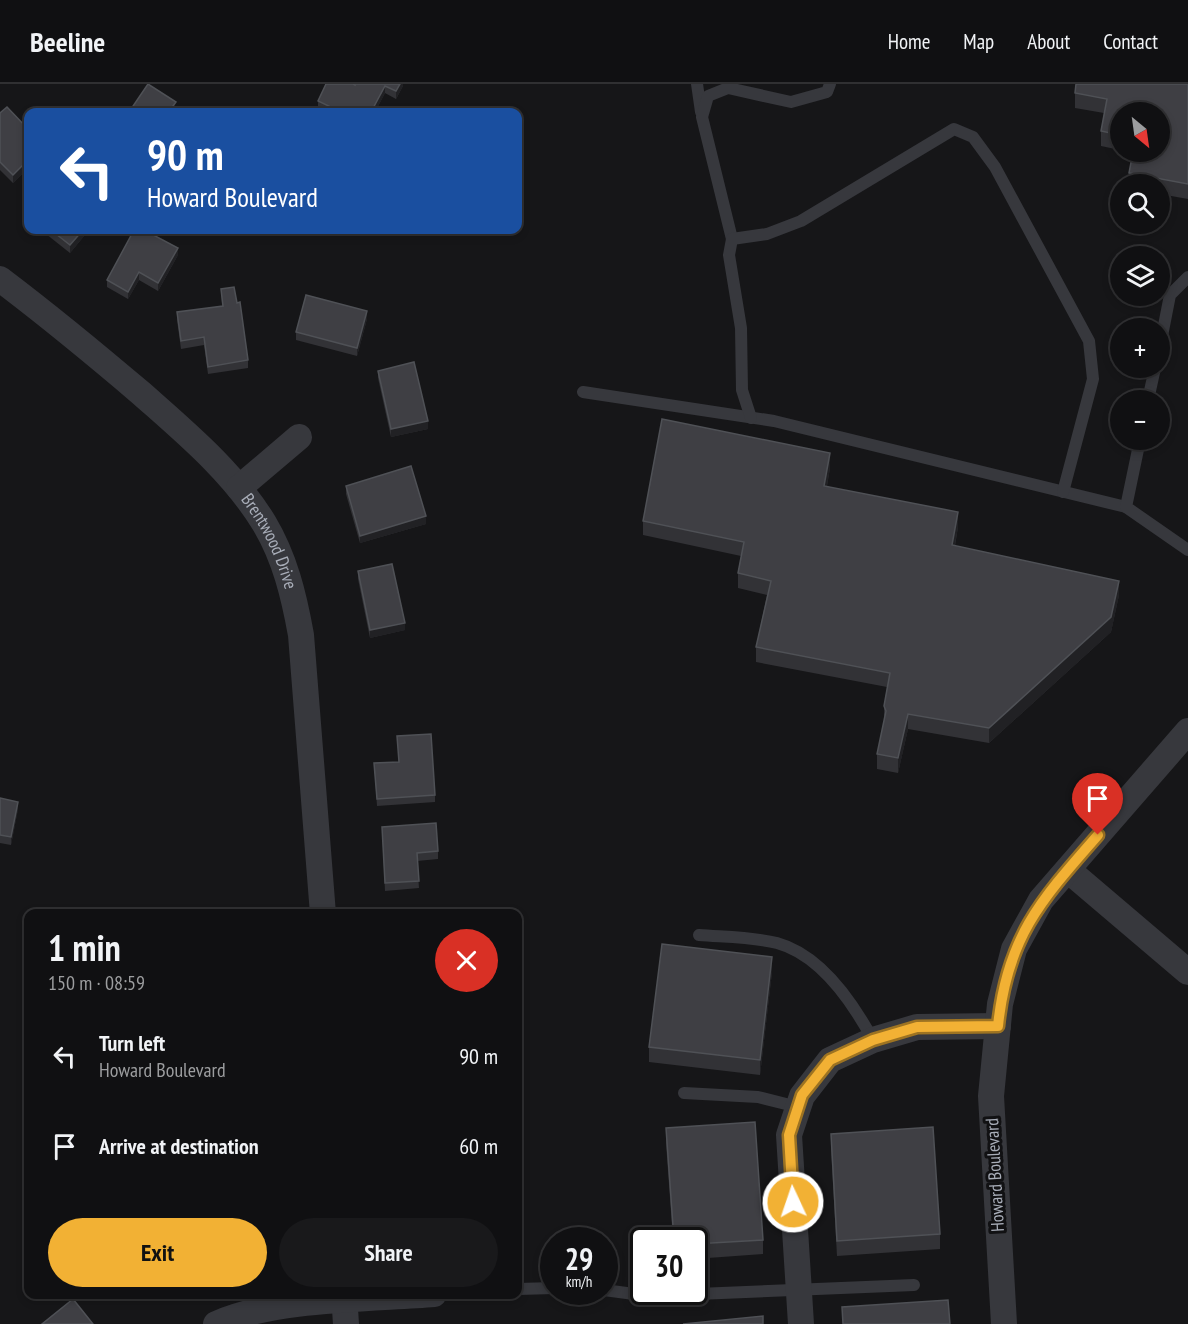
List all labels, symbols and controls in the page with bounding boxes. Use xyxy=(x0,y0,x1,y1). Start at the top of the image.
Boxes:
text: Beeline xyxy=(30,23,105,60)
text: Home xyxy=(888,28,930,55)
text: Map xyxy=(963,28,994,55)
text: About xyxy=(1027,28,1070,55)
text: Contact xyxy=(1103,28,1158,55)
north arrow xyxy=(1110,102,1170,162)
map controls xyxy=(1110,102,1170,450)
text: 90 m xyxy=(147,127,224,182)
icon: left xyxy=(48,132,126,210)
button: search xyxy=(1110,174,1170,234)
text: Howard Boulevard xyxy=(147,180,318,214)
button: layers xyxy=(1110,246,1170,306)
button: + xyxy=(1110,318,1170,378)
button: − xyxy=(1110,390,1170,450)
street label: Brentwood Drive xyxy=(236,489,302,591)
pin xyxy=(1072,773,1123,835)
icon: arrive xyxy=(1081,782,1114,815)
text: 1 min xyxy=(48,924,121,971)
button: close xyxy=(435,929,498,992)
text: 150 m · 08:59 xyxy=(48,970,145,996)
text: Turn left xyxy=(99,1029,165,1057)
icon: left xyxy=(48,1040,81,1073)
text: 90 m xyxy=(459,1042,498,1070)
text: Howard Boulevard xyxy=(99,1057,226,1083)
street label: Howard Boulevard xyxy=(980,1118,1009,1233)
icon: arrive xyxy=(48,1130,81,1163)
text: Arrive at destination xyxy=(99,1132,259,1160)
text: 60 m xyxy=(459,1132,498,1160)
position arrow xyxy=(761,1170,825,1234)
button: Exit xyxy=(48,1218,267,1287)
button: Share xyxy=(279,1218,498,1287)
speed limit sign: 30 xyxy=(630,1227,708,1305)
text: 29 xyxy=(565,1239,593,1278)
text: km/h xyxy=(566,1272,592,1291)

